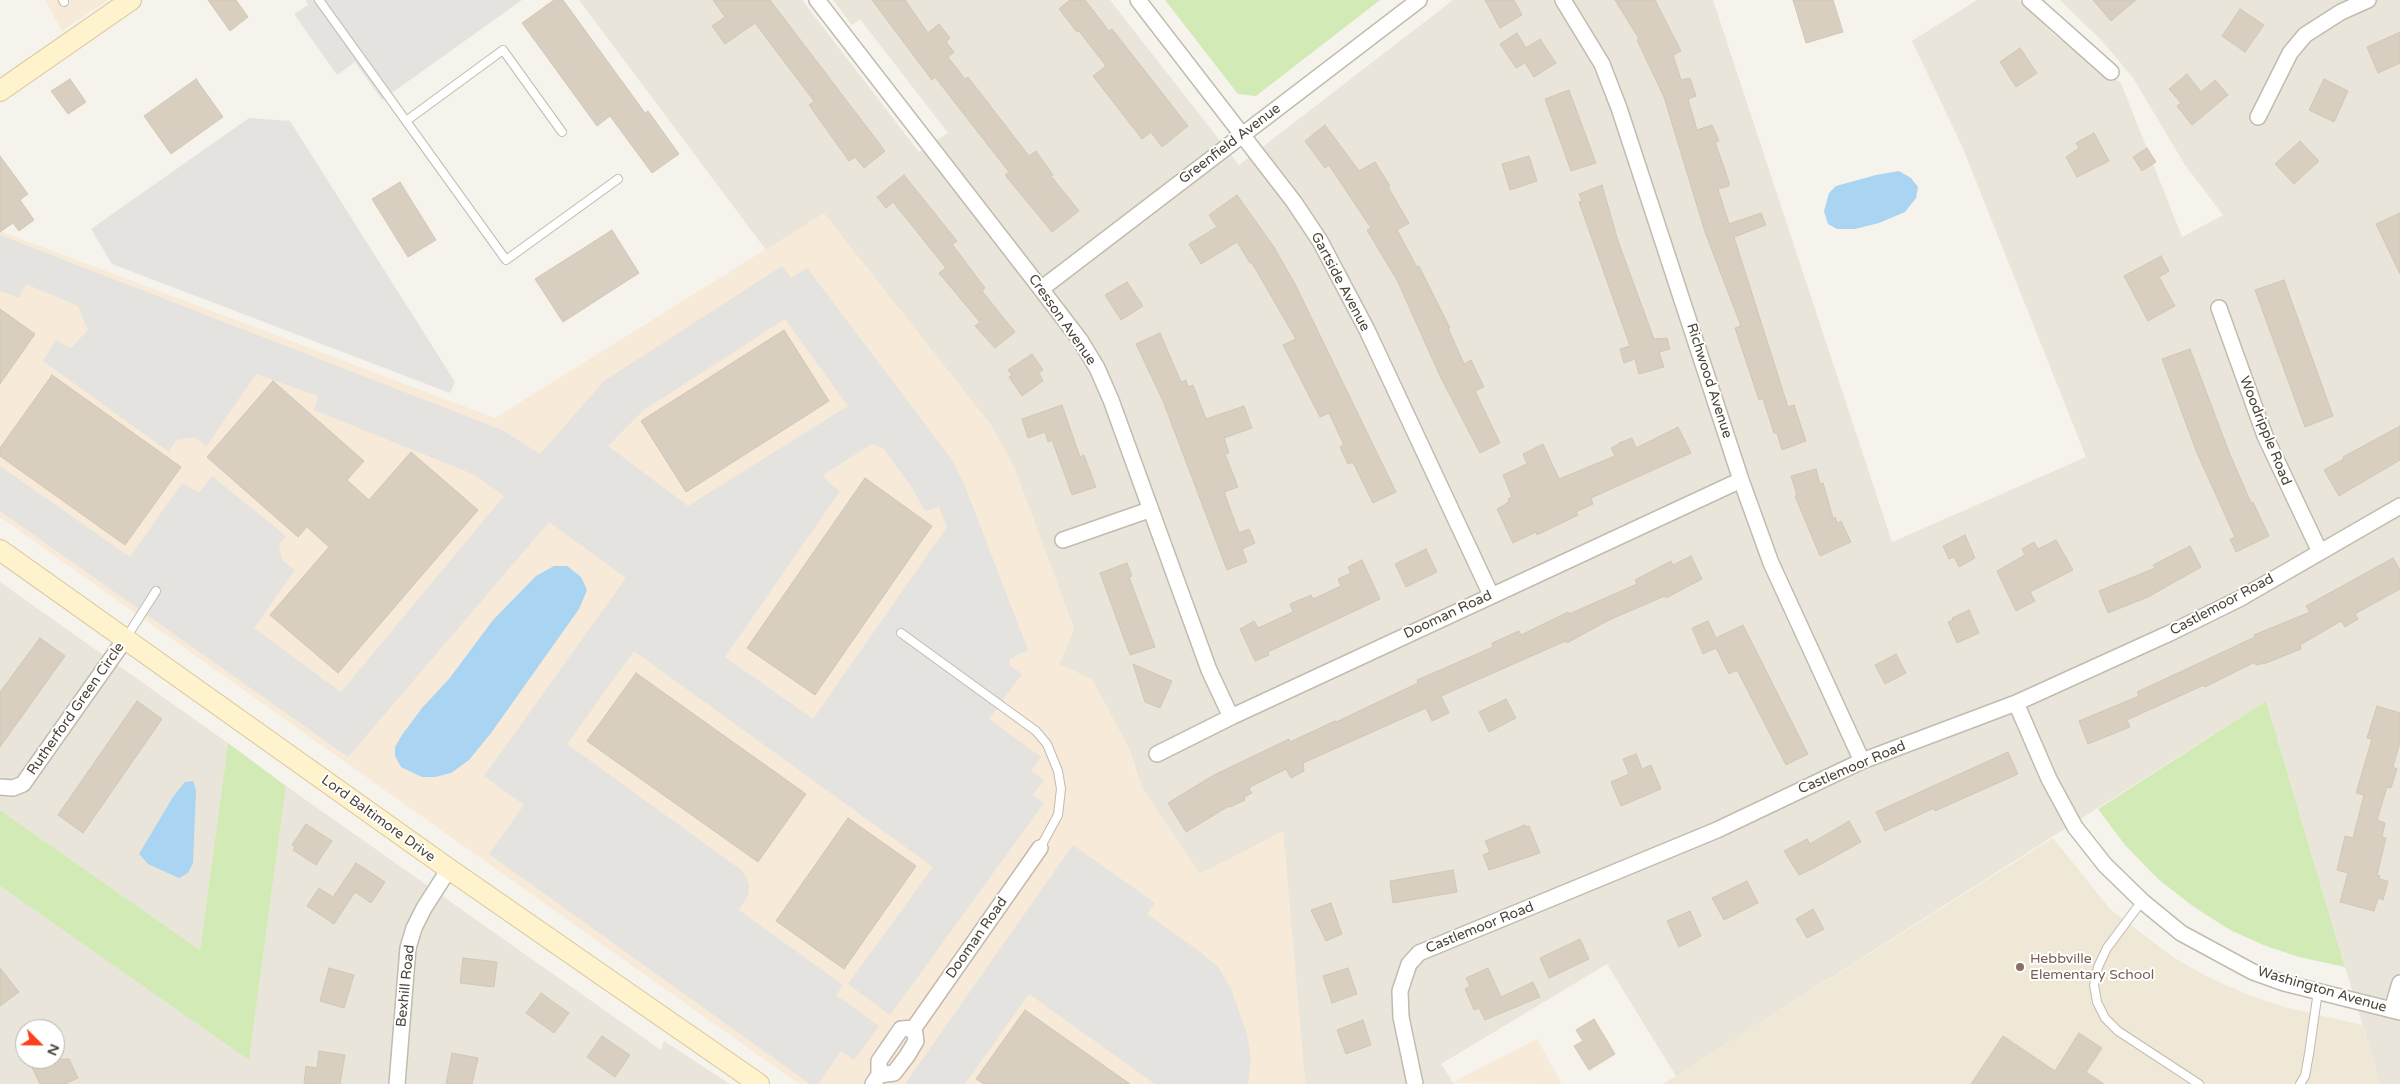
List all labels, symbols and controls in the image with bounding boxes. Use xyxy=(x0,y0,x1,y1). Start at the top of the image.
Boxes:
street label: Greenfield Avenue xyxy=(1176,100,1284,188)
street label: Gartside Avenue xyxy=(1307,230,1373,334)
street label: Cresson Avenue xyxy=(1024,271,1100,369)
street label: Richwood Avenue xyxy=(1682,321,1736,441)
street label: Woodripple Road xyxy=(2235,374,2295,488)
street label: Castlemoor Road xyxy=(2167,571,2277,639)
street label: Dooman Road xyxy=(1401,587,1495,643)
street label: Rutherford Green Circle xyxy=(24,640,128,778)
street label: Castlemoor Road xyxy=(1796,738,1908,798)
street label: Lord Baltimore Drive xyxy=(318,772,438,866)
street label: Dooman Road xyxy=(943,894,1011,982)
street label: Castlemoor Road xyxy=(1424,899,1536,957)
street label: Bexhill Road xyxy=(393,944,419,1028)
place label: Hebbville Elementary School xyxy=(2030,951,2154,984)
marker: Hebbville Elementary School xyxy=(2014,961,2026,973)
street label: Washington Avenue xyxy=(2255,964,2389,1016)
north arrow xyxy=(15,1019,65,1069)
text: N xyxy=(43,1041,63,1058)

